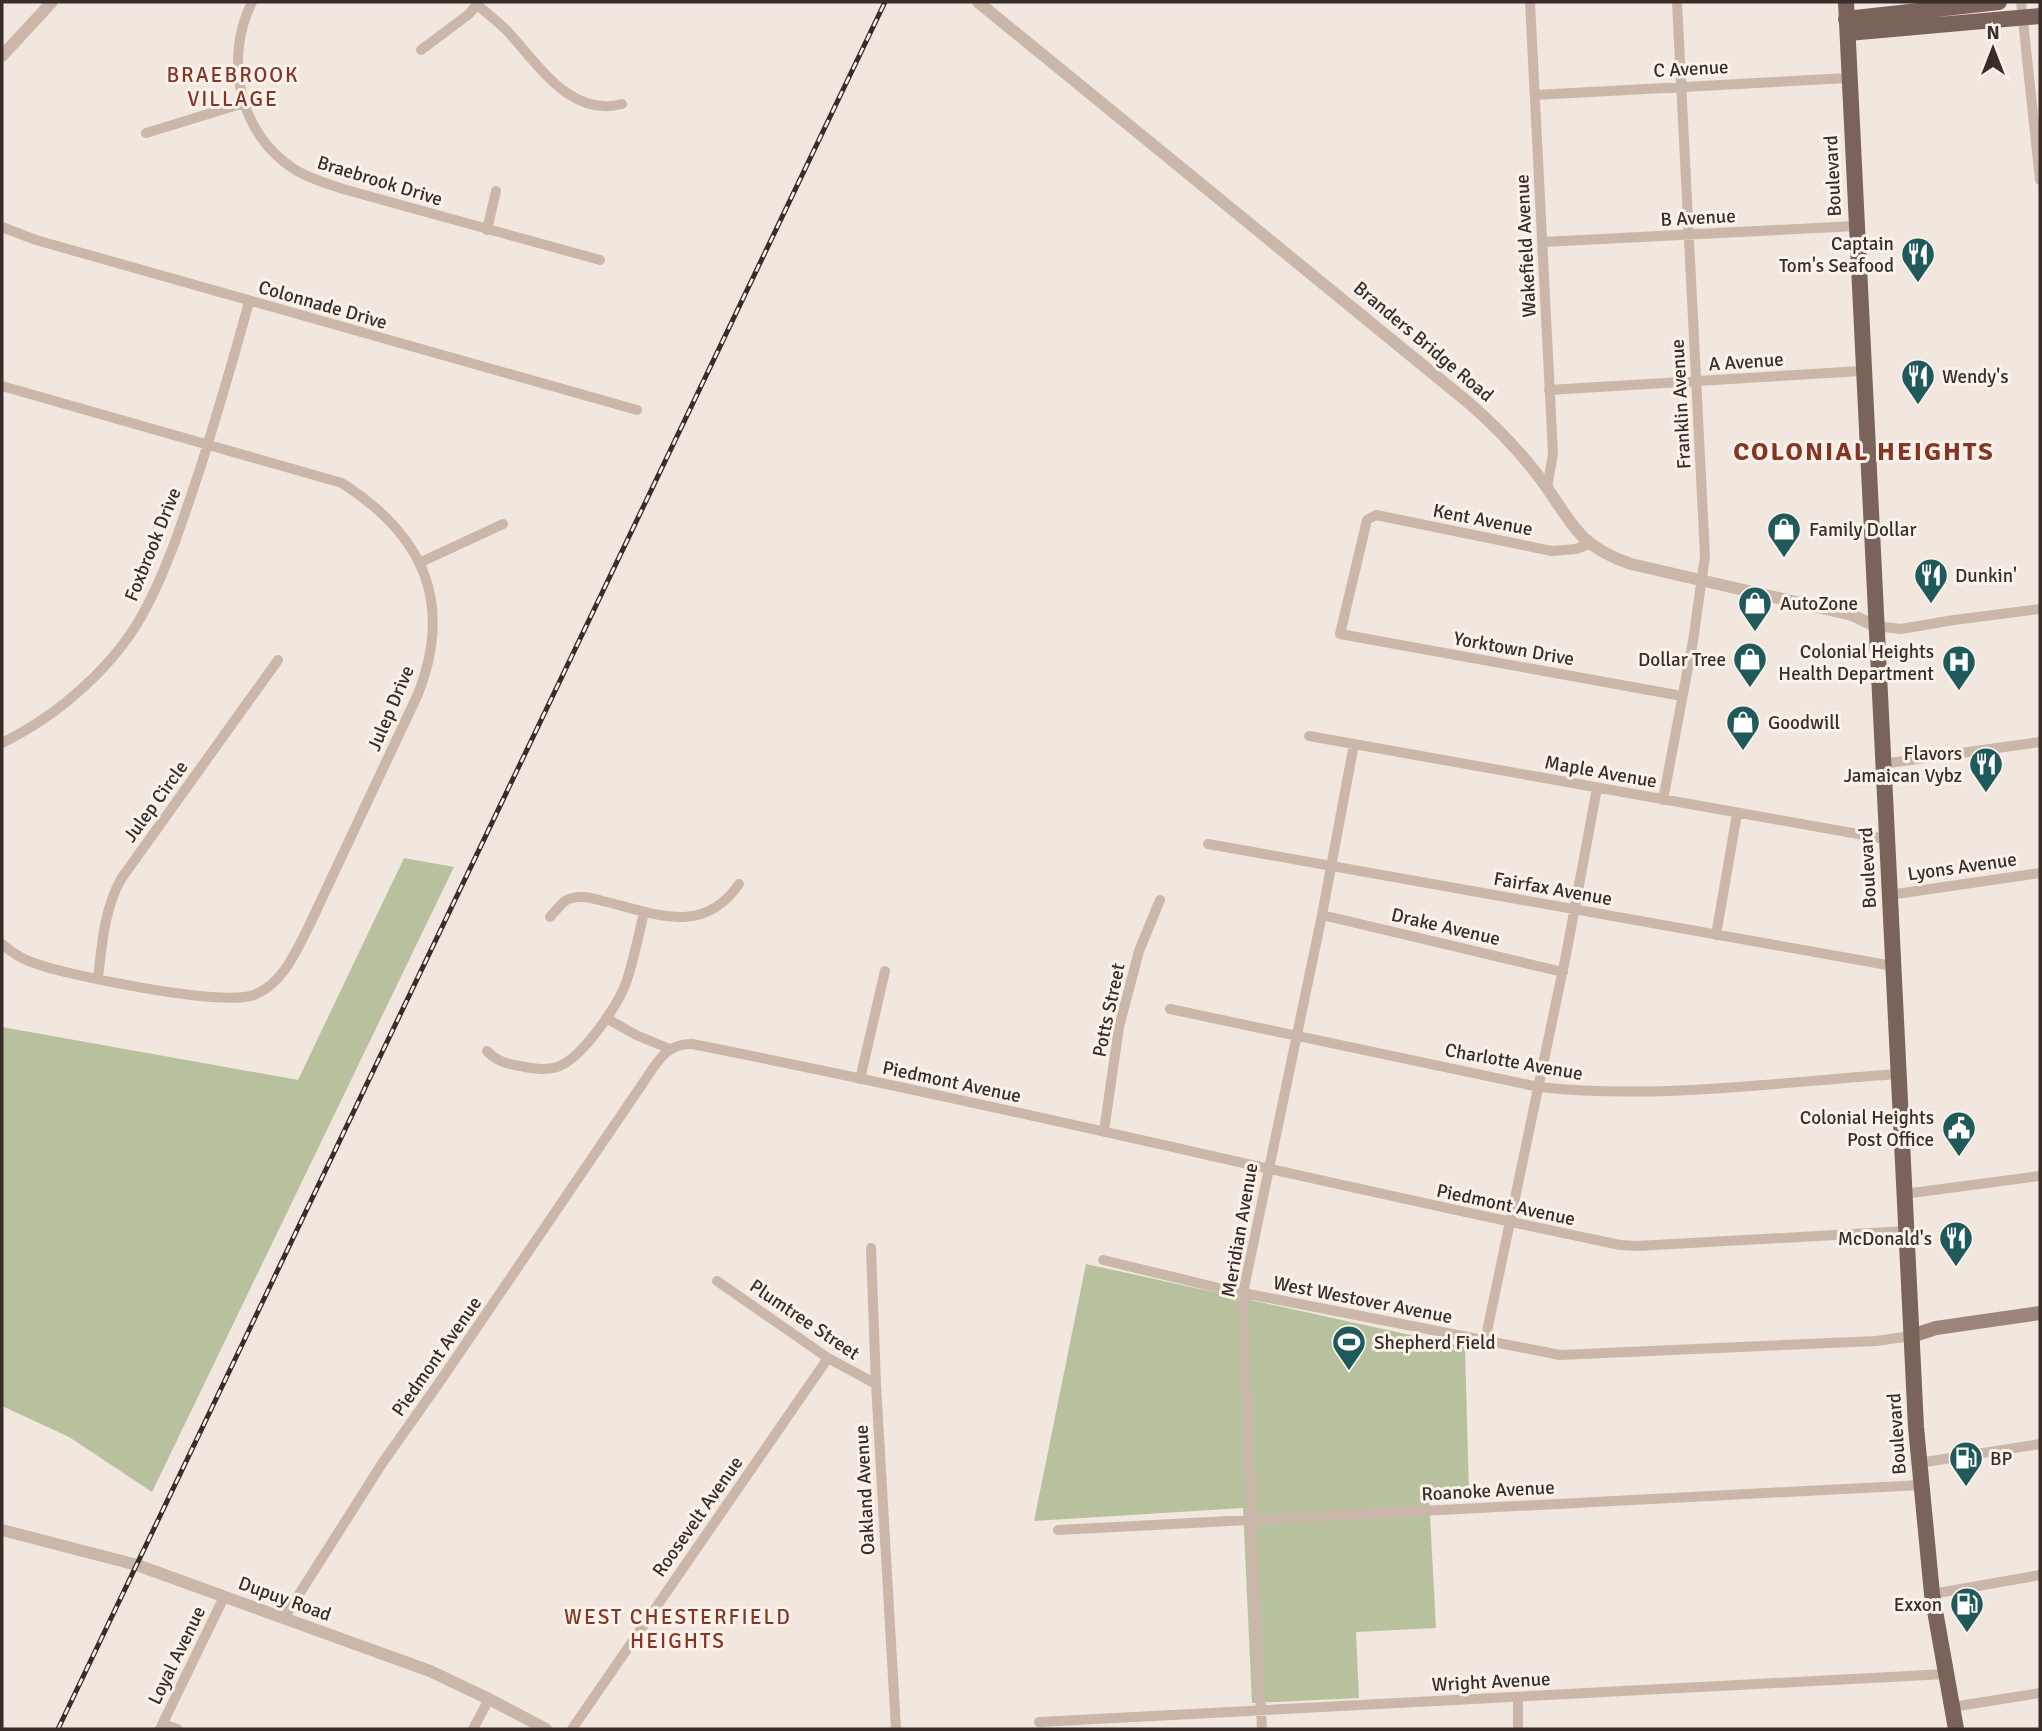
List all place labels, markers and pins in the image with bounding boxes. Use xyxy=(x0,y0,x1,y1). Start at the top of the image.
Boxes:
place label: Captain Tom's Seafood xyxy=(1779,232,1894,278)
restaurant icon: Captain Tom's Seafood xyxy=(1899,235,1937,284)
restaurant icon: Wendy's xyxy=(1899,357,1937,406)
place label: Wendy's xyxy=(1942,365,2008,389)
shop icon: Family Dollar xyxy=(1765,510,1803,559)
place label: Family Dollar xyxy=(1809,518,1916,542)
restaurant icon: Dunkin' xyxy=(1912,556,1950,605)
place label: Dunkin' xyxy=(1955,564,2017,588)
shop icon: AutoZone xyxy=(1736,584,1774,633)
place label: AutoZone xyxy=(1780,592,1858,616)
shop icon: Dollar Tree xyxy=(1731,640,1769,689)
place label: Colonial Heights Health Department xyxy=(1778,640,1934,686)
hospital icon: Colonial Heights Health Department xyxy=(1940,643,1978,692)
place label: Dollar Tree xyxy=(1638,648,1726,672)
shop icon: Goodwill xyxy=(1724,703,1762,752)
place label: Goodwill xyxy=(1768,711,1840,735)
place label: Flavors Jamaican Vybz xyxy=(1844,742,1962,788)
restaurant icon: Flavors Jamaican Vybz xyxy=(1967,745,2005,794)
place label: Colonial Heights Post Office xyxy=(1800,1106,1934,1152)
public building icon: Colonial Heights Post Office xyxy=(1940,1109,1978,1158)
restaurant icon: McDonald's xyxy=(1937,1219,1975,1268)
place label: McDonald's xyxy=(1838,1227,1932,1251)
sports icon: Shepherd Field xyxy=(1330,1323,1368,1372)
place label: Shepherd Field xyxy=(1374,1331,1496,1355)
fuel station icon: BP xyxy=(1947,1439,1985,1488)
place label: BP xyxy=(1990,1447,2012,1471)
fuel station icon: Exxon xyxy=(1948,1585,1986,1634)
place label: Exxon xyxy=(1894,1593,1942,1617)

